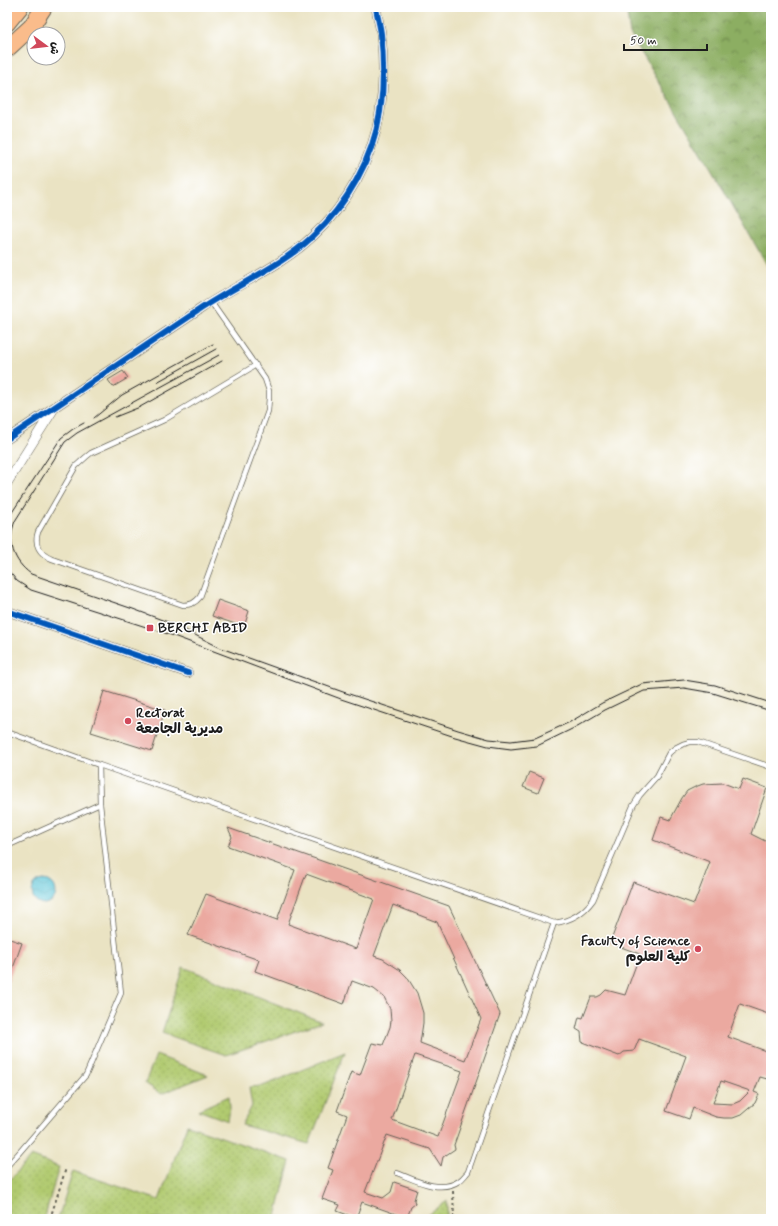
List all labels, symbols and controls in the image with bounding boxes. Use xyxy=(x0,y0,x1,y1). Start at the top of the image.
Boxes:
north arrow xyxy=(26,26,66,66)
scale bar xyxy=(624,26,707,52)
text: 50 m xyxy=(630,33,657,49)
text: ش xyxy=(46,41,63,56)
place label: BERCHI ABID xyxy=(158,619,247,637)
marker: BERCHI ABID xyxy=(145,623,155,633)
place label: Rectorat مديرية الجامعة xyxy=(136,704,223,738)
marker: Rectorat مديرية الجامعة xyxy=(123,716,133,726)
place label: Faculty of Science كلية العلوم xyxy=(581,932,691,967)
marker: Faculty of Science كلية العلوم xyxy=(693,944,703,954)

